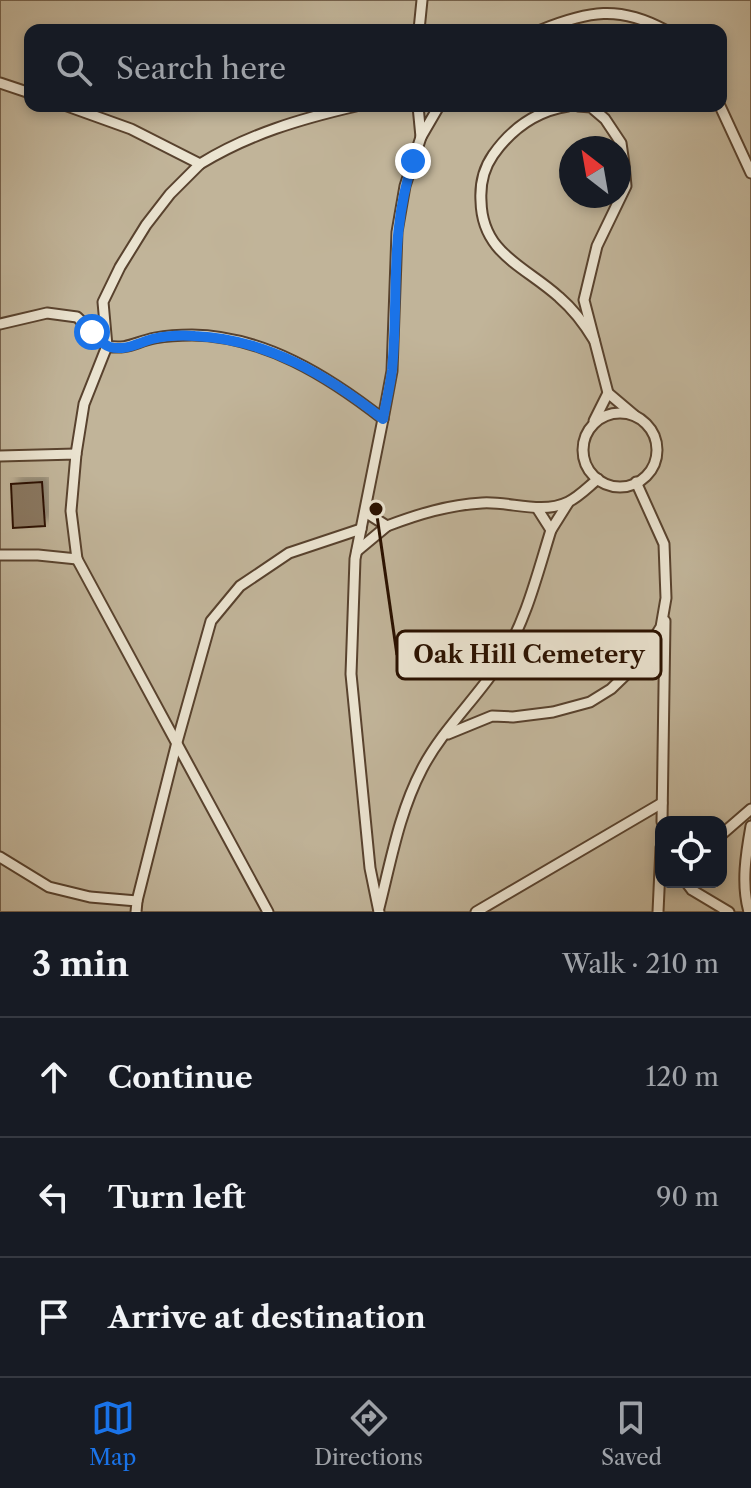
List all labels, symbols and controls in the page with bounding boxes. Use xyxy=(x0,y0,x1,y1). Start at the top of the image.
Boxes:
search box xyxy=(24,24,727,112)
icon: search xyxy=(52,46,96,90)
text: Search here xyxy=(116,50,286,87)
north arrow xyxy=(559,136,631,208)
route end xyxy=(395,143,431,179)
route start xyxy=(74,314,110,350)
callout: Oak Hill Cemetery xyxy=(397,631,661,679)
text: Oak Hill Cemetery xyxy=(413,640,646,669)
map controls xyxy=(655,816,727,888)
button: locate xyxy=(655,816,727,888)
text: 3 min xyxy=(32,943,129,985)
text: Walk · 210 m xyxy=(562,948,719,980)
icon: ahead xyxy=(32,1055,76,1099)
text: Continue xyxy=(108,1059,253,1096)
text: 120 m xyxy=(645,1061,719,1093)
icon: left xyxy=(32,1175,76,1219)
text: Turn left xyxy=(108,1179,245,1216)
text: 90 m xyxy=(656,1181,719,1213)
icon: arrive xyxy=(32,1295,76,1339)
text: Arrive at destination xyxy=(108,1299,426,1336)
tab: Map xyxy=(89,1396,136,1471)
tab: Directions xyxy=(314,1396,423,1471)
tab: Saved xyxy=(601,1396,662,1471)

